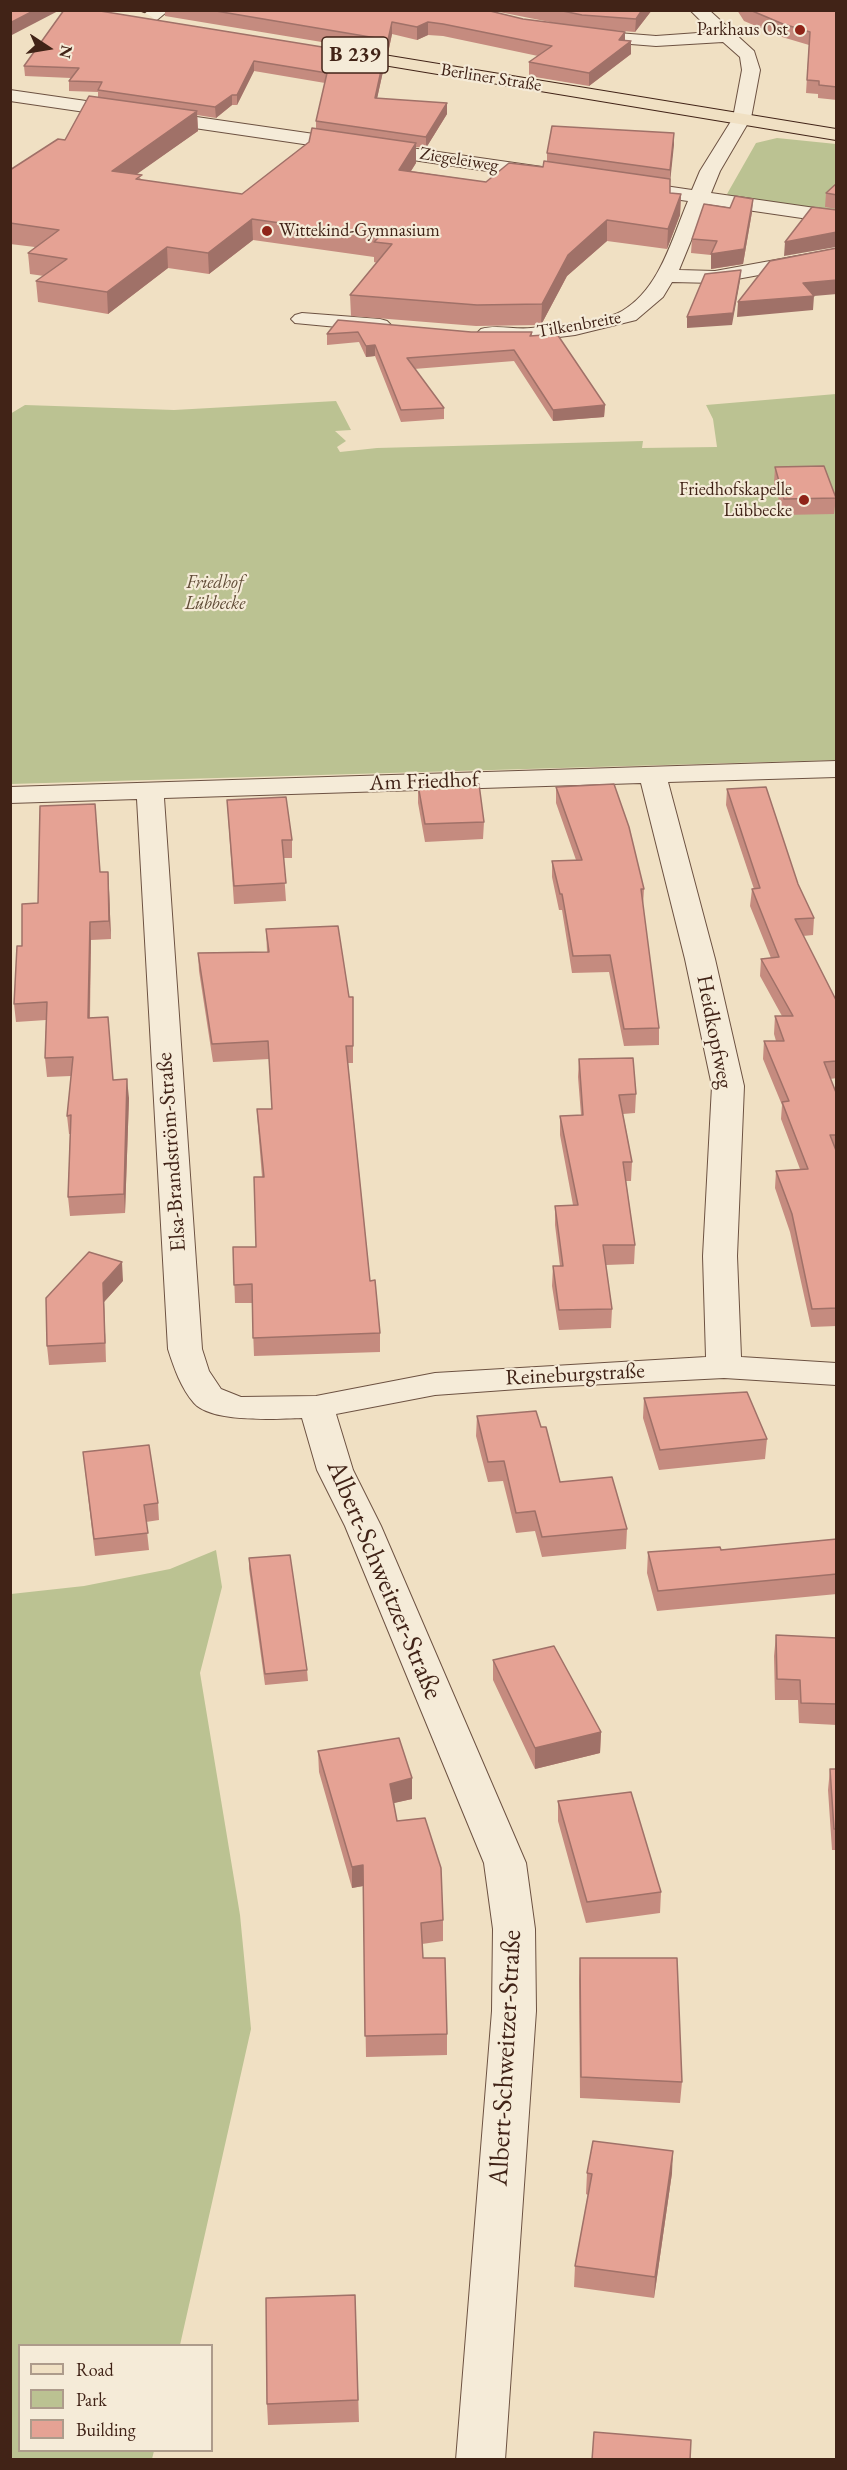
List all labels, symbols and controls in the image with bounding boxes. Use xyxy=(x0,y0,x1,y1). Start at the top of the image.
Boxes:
north arrow xyxy=(18,18,78,78)
place label: Parkhaus Ost xyxy=(697,19,788,41)
marker: Parkhaus Ost xyxy=(793,23,807,37)
road number: B 239 xyxy=(322,37,388,73)
text: N xyxy=(54,43,78,60)
street label: Berliner Straße xyxy=(439,59,543,97)
street label: Ziegeleiweg xyxy=(418,143,500,177)
place label: Wittekind-Gymnasium xyxy=(279,220,440,242)
marker: Wittekind-Gymnasium xyxy=(260,224,274,238)
street label: Tilkenbreite xyxy=(535,307,623,343)
place label: Friedhofskapelle Lübbecke xyxy=(679,479,792,522)
marker: Friedhofskapelle Lübbecke xyxy=(797,493,811,507)
park label: Friedhof Lübbecke xyxy=(185,572,245,614)
street label: Am Friedhof xyxy=(369,767,479,797)
street label: Heidkopfweg xyxy=(690,973,738,1091)
street label: Elsa-Brandström-Straße xyxy=(152,1051,192,1253)
street label: Reineburgstraße xyxy=(505,1358,645,1392)
street label: Albert-Schweitzer-Straße xyxy=(319,1455,449,1705)
street label: Albert-Schweitzer-Straße xyxy=(483,1929,529,2187)
legend xyxy=(18,2344,213,2452)
text: Road xyxy=(76,2358,114,2381)
text: Park xyxy=(76,2388,107,2411)
text: Building xyxy=(76,2418,136,2441)

